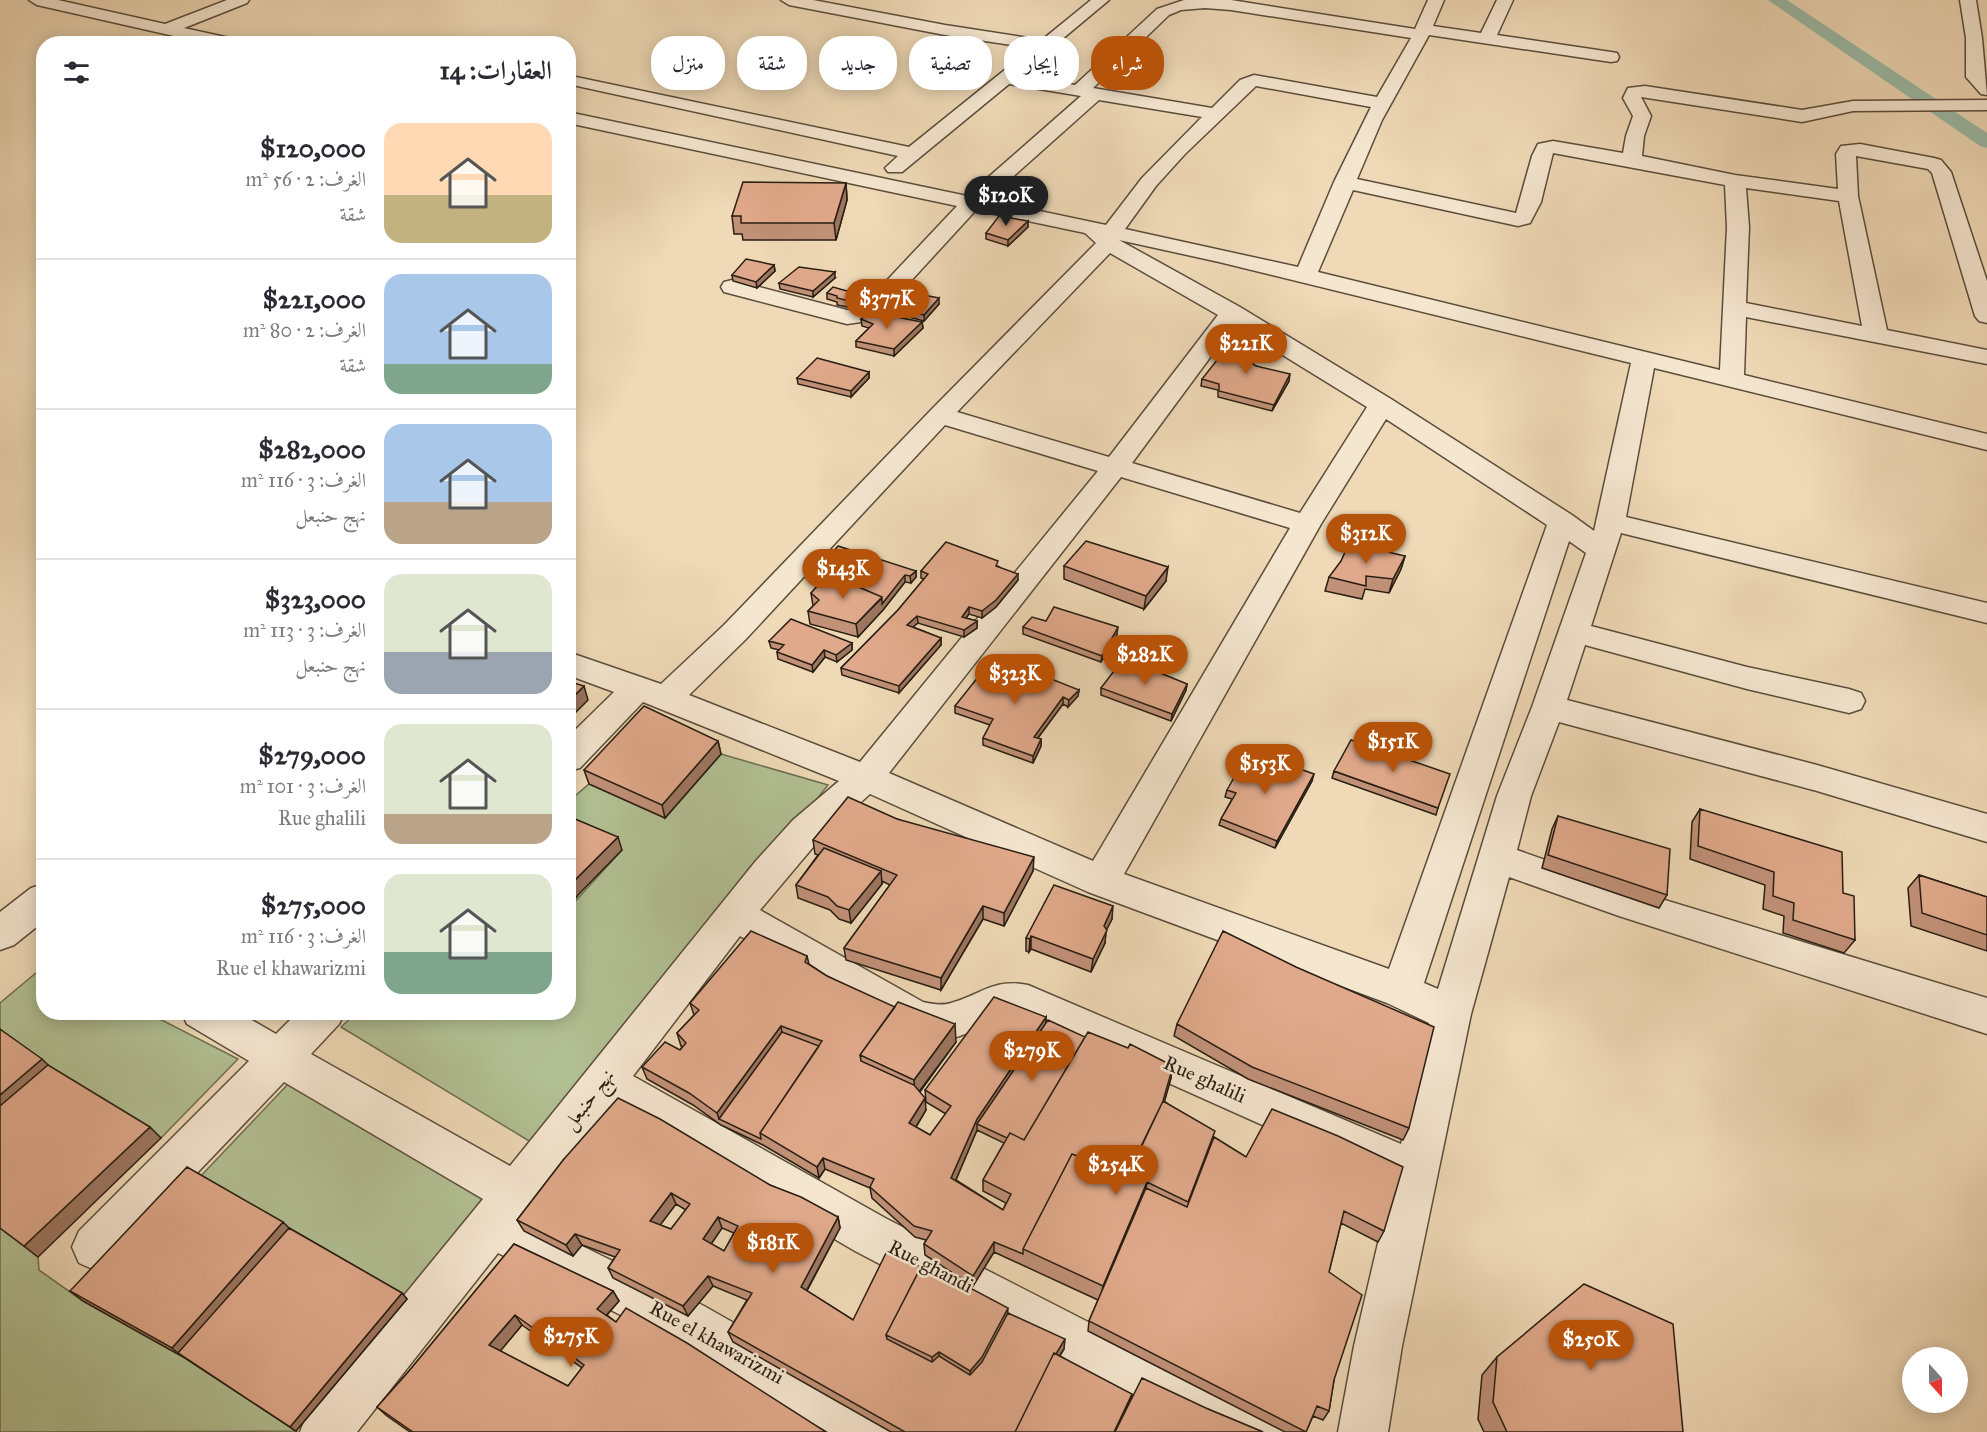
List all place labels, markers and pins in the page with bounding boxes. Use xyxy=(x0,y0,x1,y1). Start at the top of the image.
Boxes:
pin: $120K xyxy=(964,176,1048,227)
pin: $377K xyxy=(845,279,929,330)
pin: $221K xyxy=(1204,324,1288,375)
pin: $312K xyxy=(1324,514,1408,565)
pin: $143K xyxy=(801,549,885,600)
pin: $282K xyxy=(1103,635,1187,686)
pin: $323K xyxy=(973,654,1057,705)
pin: $151K xyxy=(1351,722,1435,773)
pin: $153K xyxy=(1223,744,1307,795)
pin: $279K xyxy=(990,1031,1074,1082)
pin: $254K xyxy=(1074,1145,1158,1196)
pin: $181K xyxy=(731,1223,815,1274)
pin: $275K xyxy=(529,1317,613,1368)
pin: $250K xyxy=(1549,1320,1633,1371)

